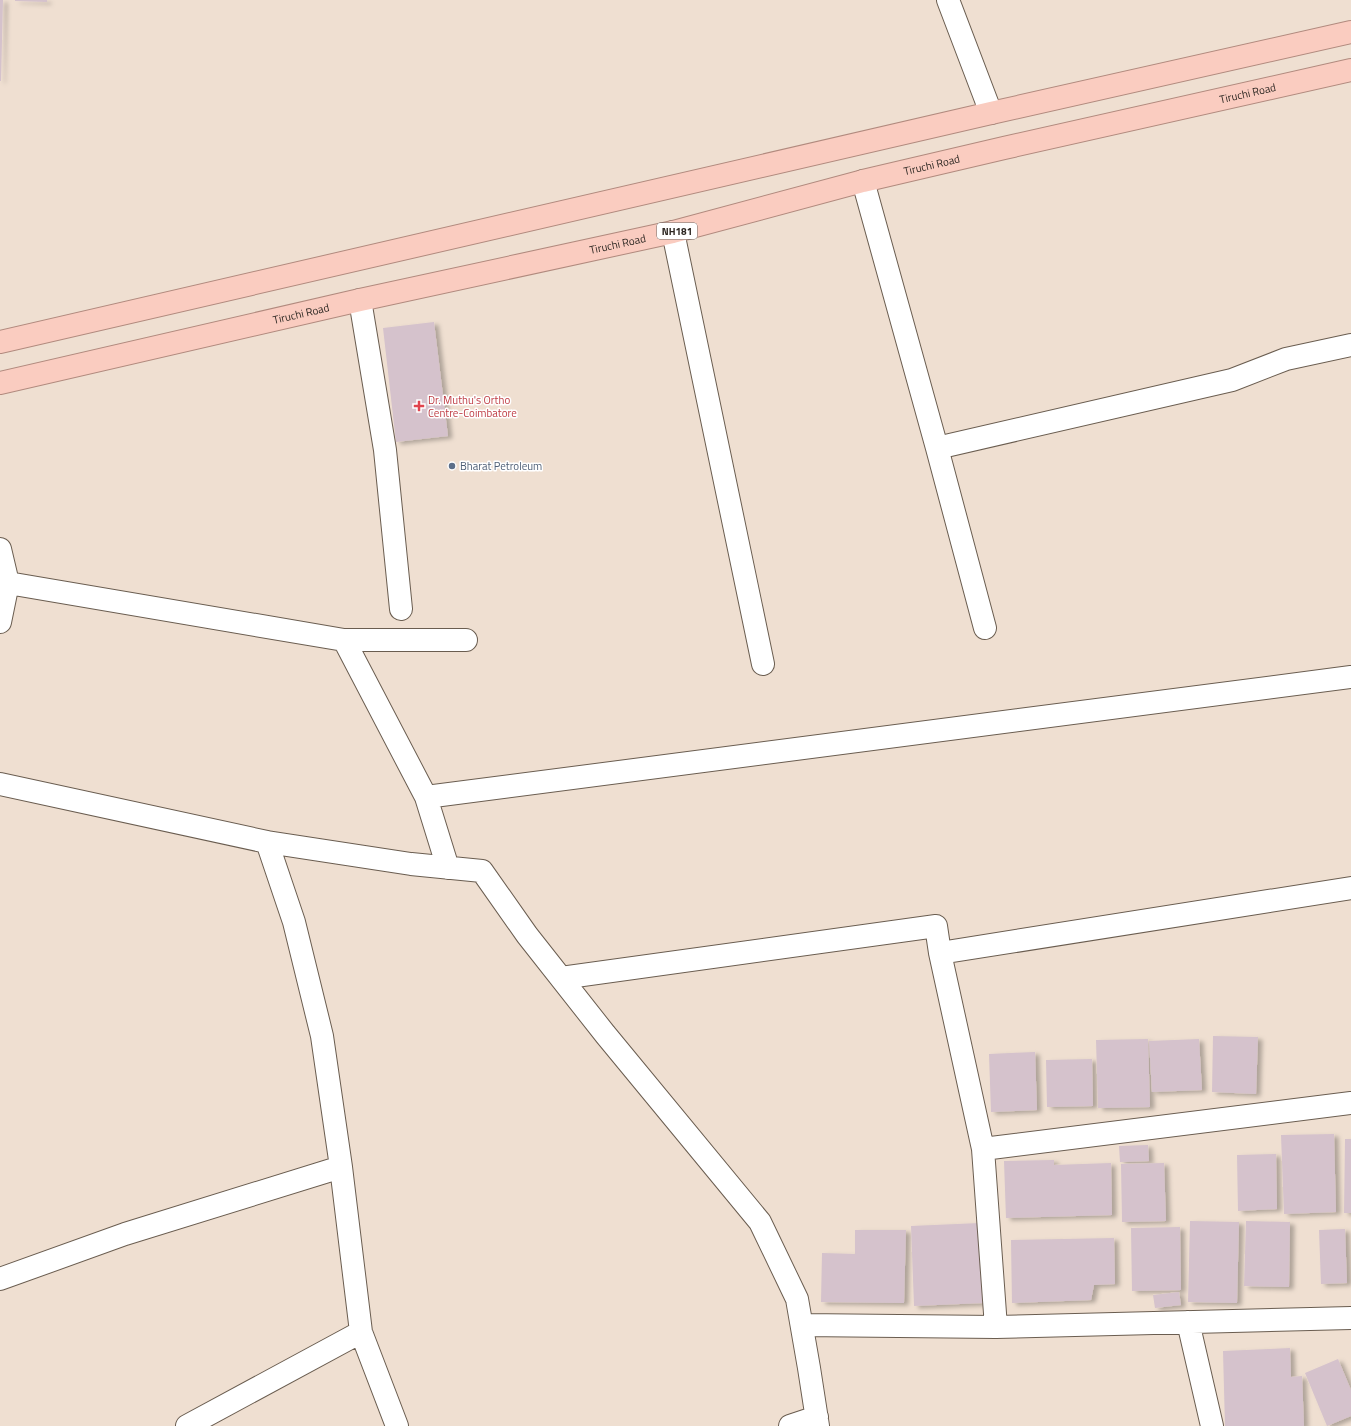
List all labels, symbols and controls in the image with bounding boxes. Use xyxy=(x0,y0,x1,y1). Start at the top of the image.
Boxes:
street label: Tiruchi Road xyxy=(1218,79,1278,107)
street label: Tiruchi Road xyxy=(902,151,962,179)
road number: NH181 xyxy=(657,223,697,239)
street label: Tiruchi Road xyxy=(588,230,647,258)
street label: Tiruchi Road xyxy=(271,299,331,328)
place label: Dr. Muthu's Ortho Centre-Coimbatore xyxy=(428,392,517,421)
marker: Dr. Muthu's Ortho Centre-Coimbatore xyxy=(413,400,425,412)
place label: Bharat Petroleum xyxy=(460,458,542,474)
marker: Bharat Petroleum xyxy=(447,461,457,471)

